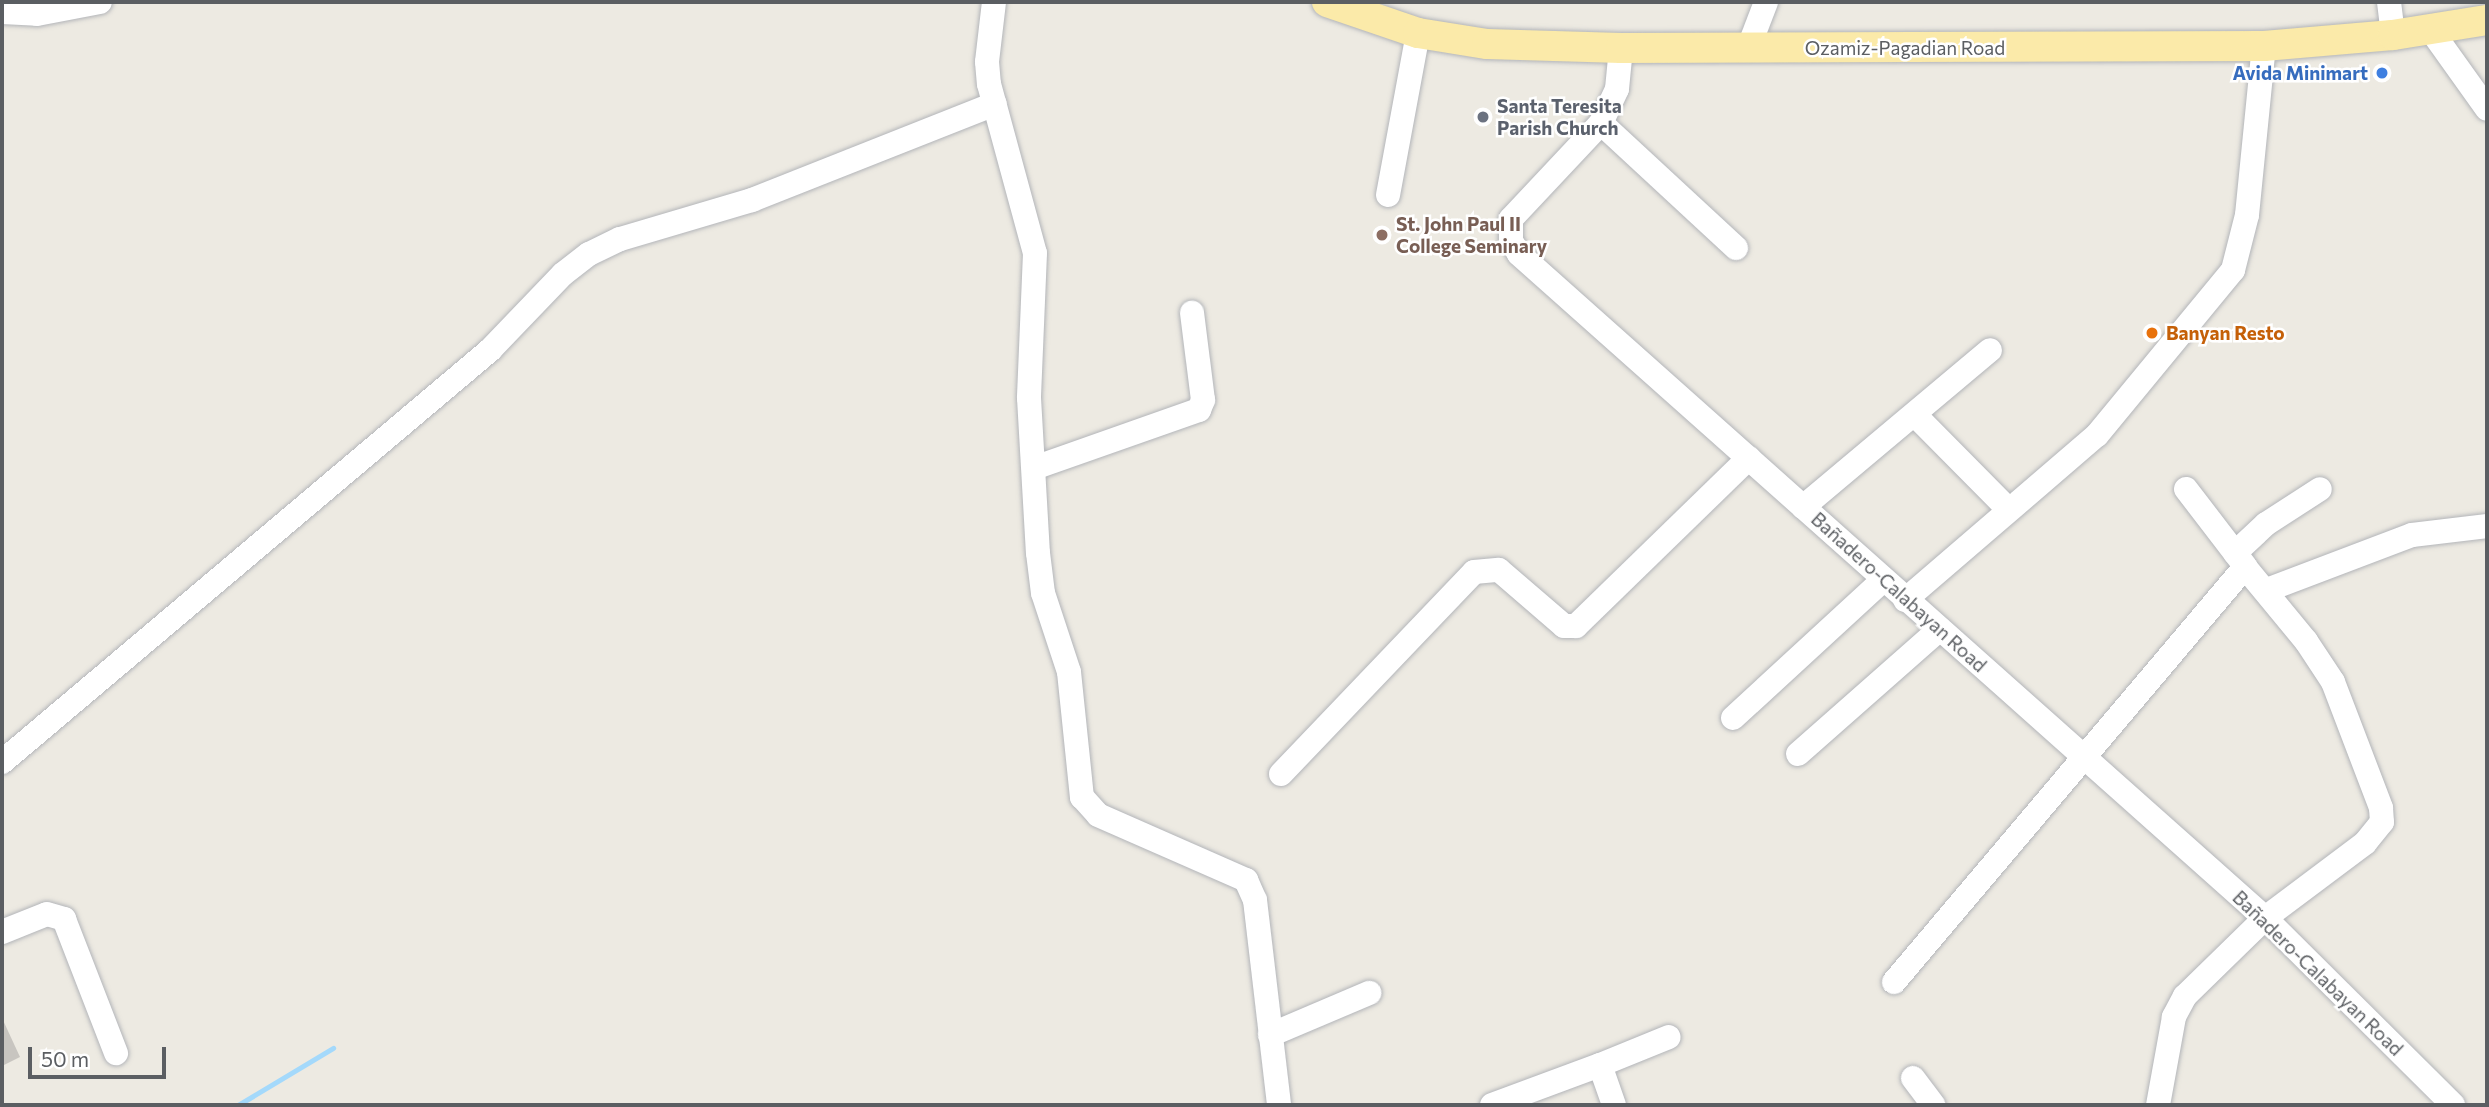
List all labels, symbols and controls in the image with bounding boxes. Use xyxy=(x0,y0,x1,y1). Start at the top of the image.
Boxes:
street label: Ozamiz-Pagadian Road xyxy=(1805,37,2005,59)
place label: Avida Minimart xyxy=(2233,62,2368,84)
marker: Avida Minimart xyxy=(2374,65,2390,81)
place label: Santa Teresita Parish Church xyxy=(1497,95,1622,139)
marker: Santa Teresita Parish Church xyxy=(1475,109,1491,125)
place label: St. John Paul II College Seminary xyxy=(1396,213,1547,257)
marker: St. John Paul II College Seminary xyxy=(1374,227,1390,243)
place label: Banyan Resto xyxy=(2166,322,2285,344)
marker: Banyan Resto xyxy=(2144,325,2160,341)
street label: Bañadero-Calabayan Road xyxy=(1807,507,1991,677)
street label: Bañadero-Calabayan Road xyxy=(2228,886,2408,1060)
scale bar xyxy=(32,1034,170,1078)
text: 50 m xyxy=(41,1046,89,1071)

